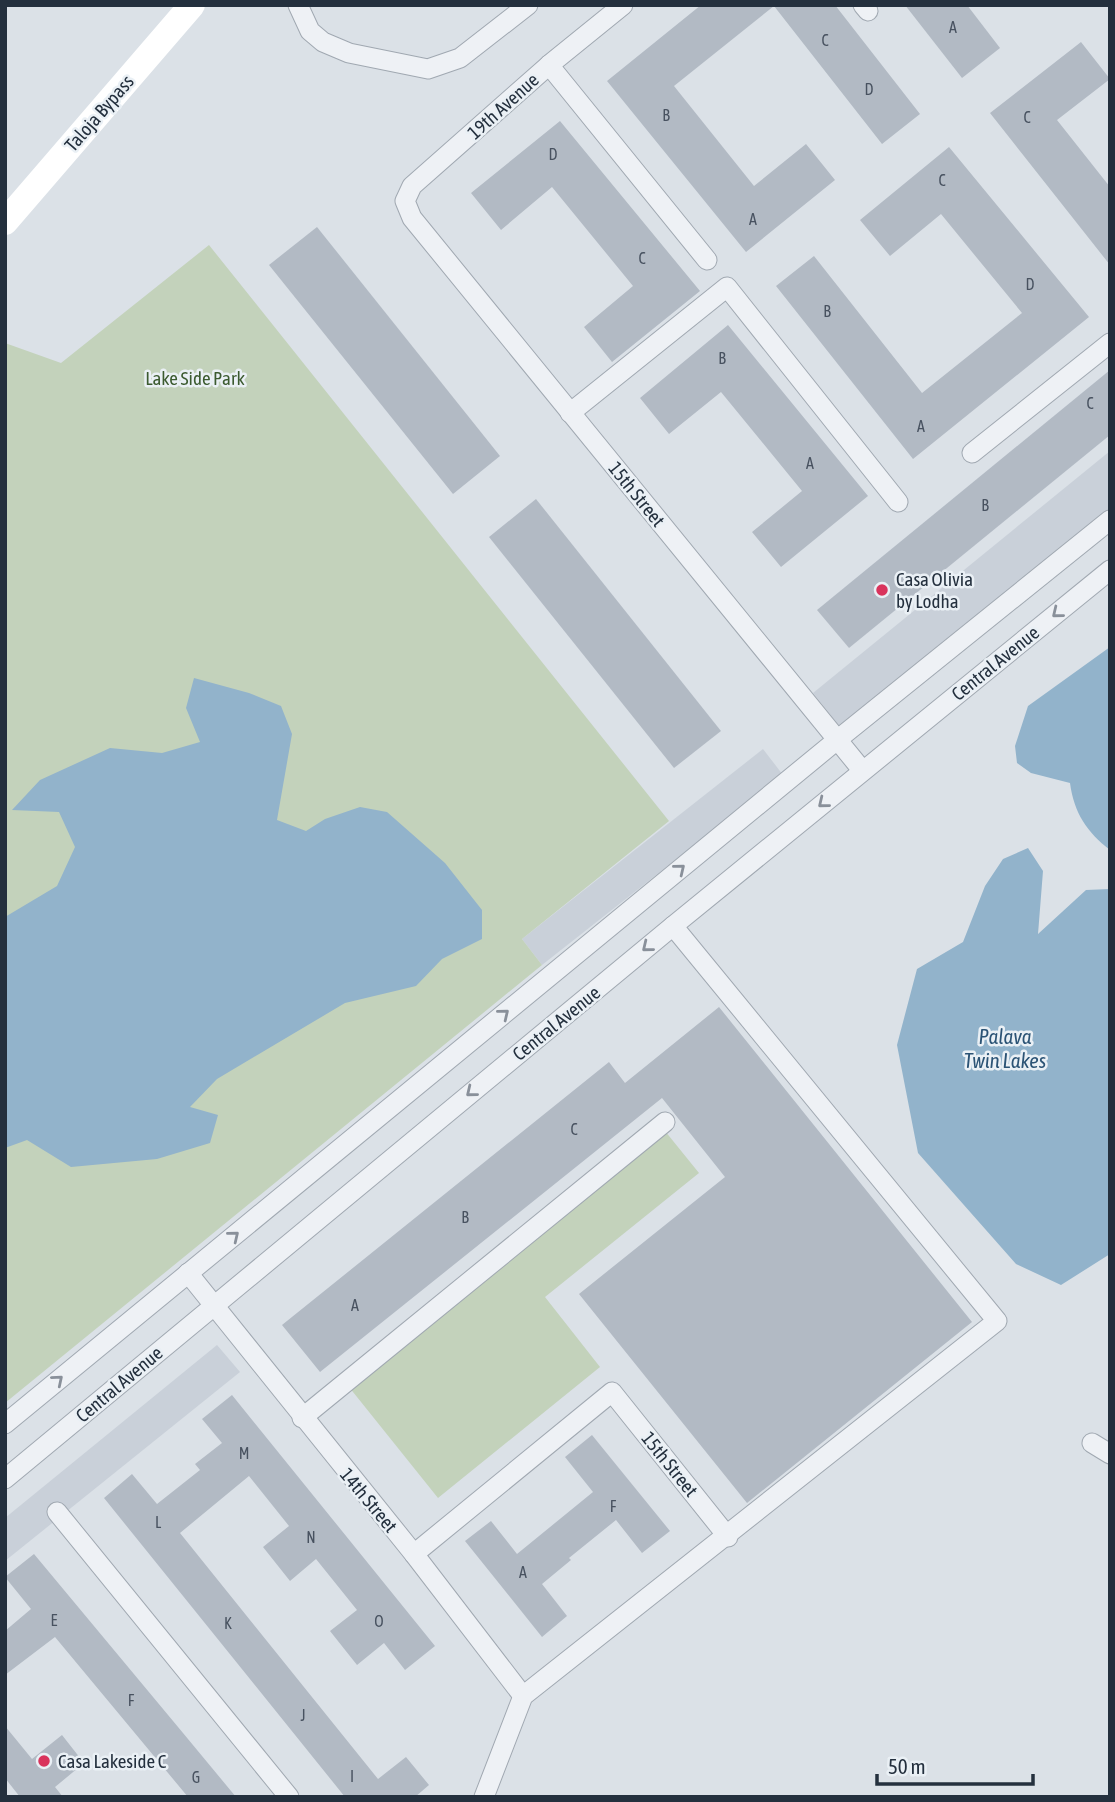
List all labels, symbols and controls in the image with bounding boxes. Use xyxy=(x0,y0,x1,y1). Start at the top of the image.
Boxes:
house number: A xyxy=(949,18,957,36)
house number: C xyxy=(821,31,829,49)
street label: 19th Avenue xyxy=(463,68,543,144)
street label: Taloja Bypass xyxy=(60,70,138,156)
house number: D xyxy=(865,80,874,98)
house number: B xyxy=(662,106,670,124)
house number: C xyxy=(1023,108,1031,126)
house number: D xyxy=(549,145,558,163)
house number: C xyxy=(938,171,946,189)
house number: A xyxy=(749,210,757,228)
house number: C xyxy=(638,249,646,267)
house number: D xyxy=(1026,275,1035,293)
house number: B xyxy=(823,302,831,320)
house number: B xyxy=(718,349,726,367)
park label: Lake Side Park xyxy=(145,367,245,389)
house number: C xyxy=(1086,394,1094,412)
house number: A xyxy=(917,417,925,435)
house number: A xyxy=(806,454,814,472)
street label: 15th Street xyxy=(604,457,670,531)
house number: B xyxy=(981,496,989,514)
place label: Casa Olivia by Lodha xyxy=(896,568,973,612)
marker: Casa Olivia by Lodha xyxy=(874,582,890,598)
one-way arrow xyxy=(1052,605,1064,618)
street label: Central Avenue xyxy=(947,621,1043,705)
one-way arrow xyxy=(818,795,831,807)
one-way arrow xyxy=(671,865,684,877)
one-way arrow xyxy=(642,939,655,951)
street label: Central Avenue xyxy=(508,981,604,1065)
one-way arrow xyxy=(496,1010,509,1022)
water label: Palava Twin Lakes xyxy=(964,1024,1046,1072)
one-way arrow xyxy=(467,1084,480,1096)
house number: C xyxy=(570,1120,578,1138)
house number: B xyxy=(461,1208,469,1226)
one-way arrow xyxy=(225,1232,238,1244)
house number: A xyxy=(351,1296,359,1314)
street label: Central Avenue xyxy=(71,1341,167,1427)
one-way arrow xyxy=(50,1376,62,1389)
street label: 15th Street xyxy=(637,1427,703,1501)
house number: M xyxy=(239,1444,249,1462)
street label: 14th Street xyxy=(336,1463,402,1537)
house number: F xyxy=(610,1497,617,1515)
house number: L xyxy=(155,1513,162,1531)
house number: N xyxy=(306,1528,316,1546)
house number: A xyxy=(519,1563,527,1581)
house number: E xyxy=(51,1611,58,1629)
house number: O xyxy=(374,1612,384,1630)
house number: K xyxy=(224,1614,232,1632)
house number: F xyxy=(128,1691,135,1709)
house number: J xyxy=(300,1706,306,1724)
scale bar xyxy=(877,1742,1033,1786)
place label: Casa Lakeside C xyxy=(58,1750,167,1772)
marker: Casa Lakeside C xyxy=(36,1753,52,1769)
text: 50 m xyxy=(888,1754,926,1778)
house number: I xyxy=(350,1767,354,1785)
house number: G xyxy=(192,1768,200,1786)

